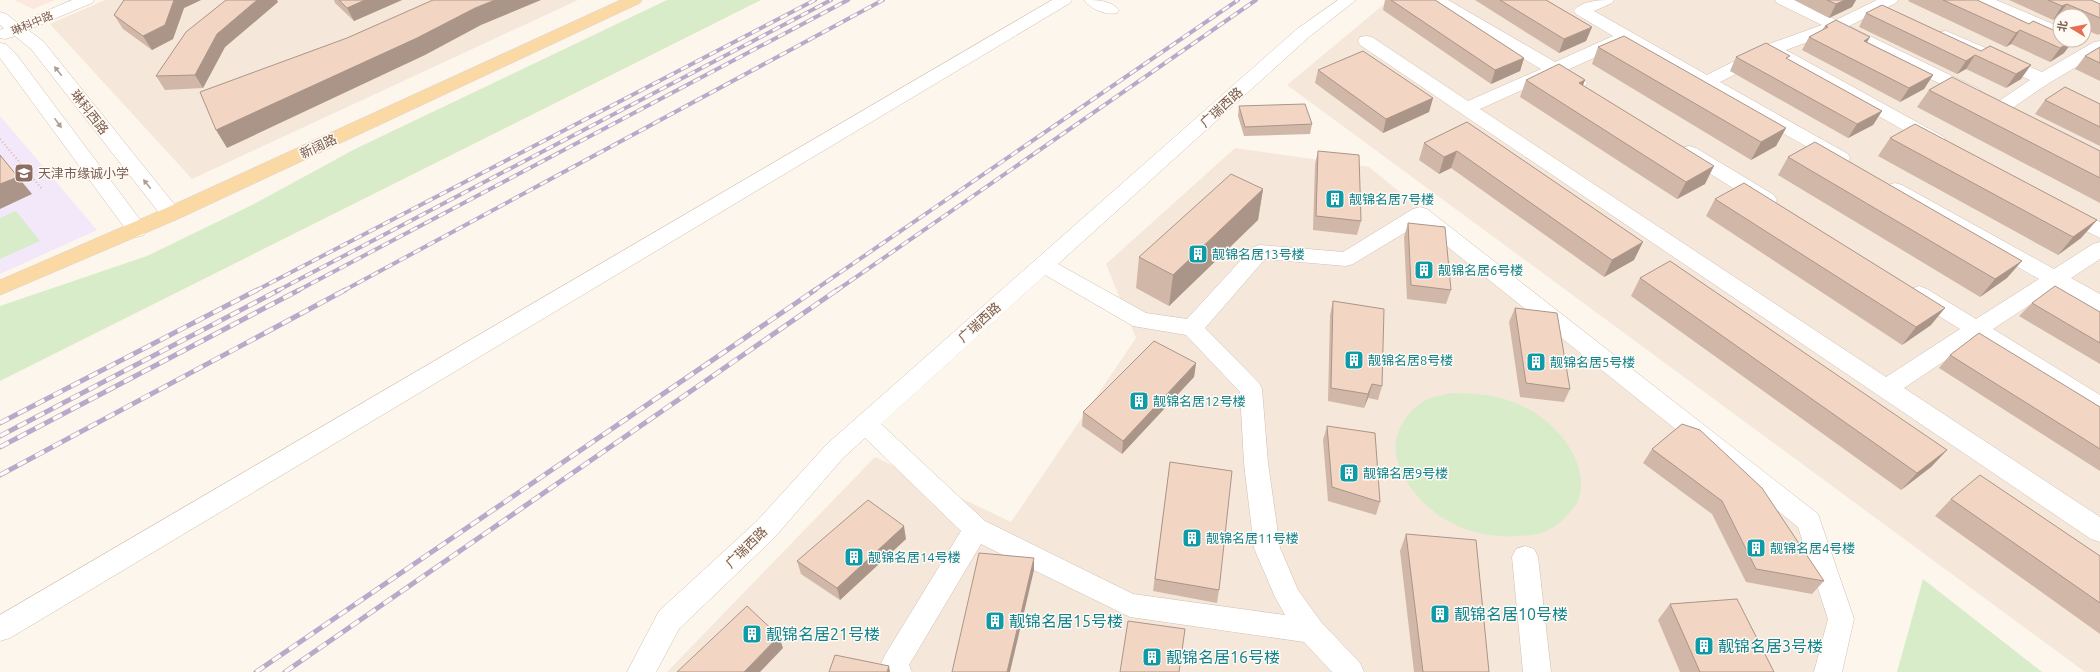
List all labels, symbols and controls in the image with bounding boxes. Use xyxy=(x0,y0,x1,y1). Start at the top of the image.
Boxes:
north arrow xyxy=(2052,8,2092,48)
street label: 琳科中路 xyxy=(9,9,55,37)
text: 北 xyxy=(2055,20,2069,33)
one-way arrow xyxy=(53,65,62,76)
street label: 广瑞西路 xyxy=(1197,84,1245,130)
street label: 琳科西路 xyxy=(68,87,112,137)
one-way arrow xyxy=(54,117,62,128)
street label: 新阔路 xyxy=(297,131,339,161)
school or university icon: 天津市缘诚小学 xyxy=(13,162,35,184)
place label: 天津市缘诚小学 xyxy=(38,166,129,180)
one-way arrow xyxy=(143,178,152,189)
building icon: 靓锦名居7号楼 xyxy=(1324,188,1346,210)
place label: 靓锦名居7号楼 xyxy=(1349,192,1434,206)
building icon: 靓锦名居13号楼 xyxy=(1187,243,1209,265)
place label: 靓锦名居13号楼 xyxy=(1212,247,1305,261)
building icon: 靓锦名居6号楼 xyxy=(1413,259,1435,281)
place label: 靓锦名居6号楼 xyxy=(1438,263,1523,277)
street label: 广瑞西路 xyxy=(955,299,1003,345)
building icon: 靓锦名居8号楼 xyxy=(1343,349,1365,371)
building icon: 靓锦名居5号楼 xyxy=(1525,351,1547,373)
place label: 靓锦名居8号楼 xyxy=(1368,353,1453,367)
place label: 靓锦名居5号楼 xyxy=(1550,355,1635,369)
building icon: 靓锦名居12号楼 xyxy=(1128,390,1150,412)
place label: 靓锦名居12号楼 xyxy=(1153,394,1246,408)
building icon: 靓锦名居9号楼 xyxy=(1338,462,1360,484)
place label: 靓锦名居9号楼 xyxy=(1363,466,1448,480)
street label: 广瑞西路 xyxy=(722,524,770,570)
building icon: 靓锦名居11号楼 xyxy=(1181,527,1203,549)
place label: 靓锦名居11号楼 xyxy=(1206,531,1299,545)
building icon: 靓锦名居4号楼 xyxy=(1745,537,1767,559)
place label: 靓锦名居4号楼 xyxy=(1770,541,1855,555)
building icon: 靓锦名居14号楼 xyxy=(843,546,865,568)
place label: 靓锦名居14号楼 xyxy=(868,550,961,564)
building icon: 靓锦名居10号楼 xyxy=(1429,603,1451,625)
place label: 靓锦名居10号楼 xyxy=(1454,605,1568,623)
building icon: 靓锦名居15号楼 xyxy=(984,610,1006,632)
place label: 靓锦名居15号楼 xyxy=(1009,612,1123,630)
building icon: 靓锦名居21号楼 xyxy=(741,623,763,645)
place label: 靓锦名居21号楼 xyxy=(766,625,880,643)
building icon: 靓锦名居3号楼 xyxy=(1693,635,1715,657)
place label: 靓锦名居3号楼 xyxy=(1718,637,1823,655)
building icon: 靓锦名居16号楼 xyxy=(1141,646,1163,668)
place label: 靓锦名居16号楼 xyxy=(1166,648,1280,666)

